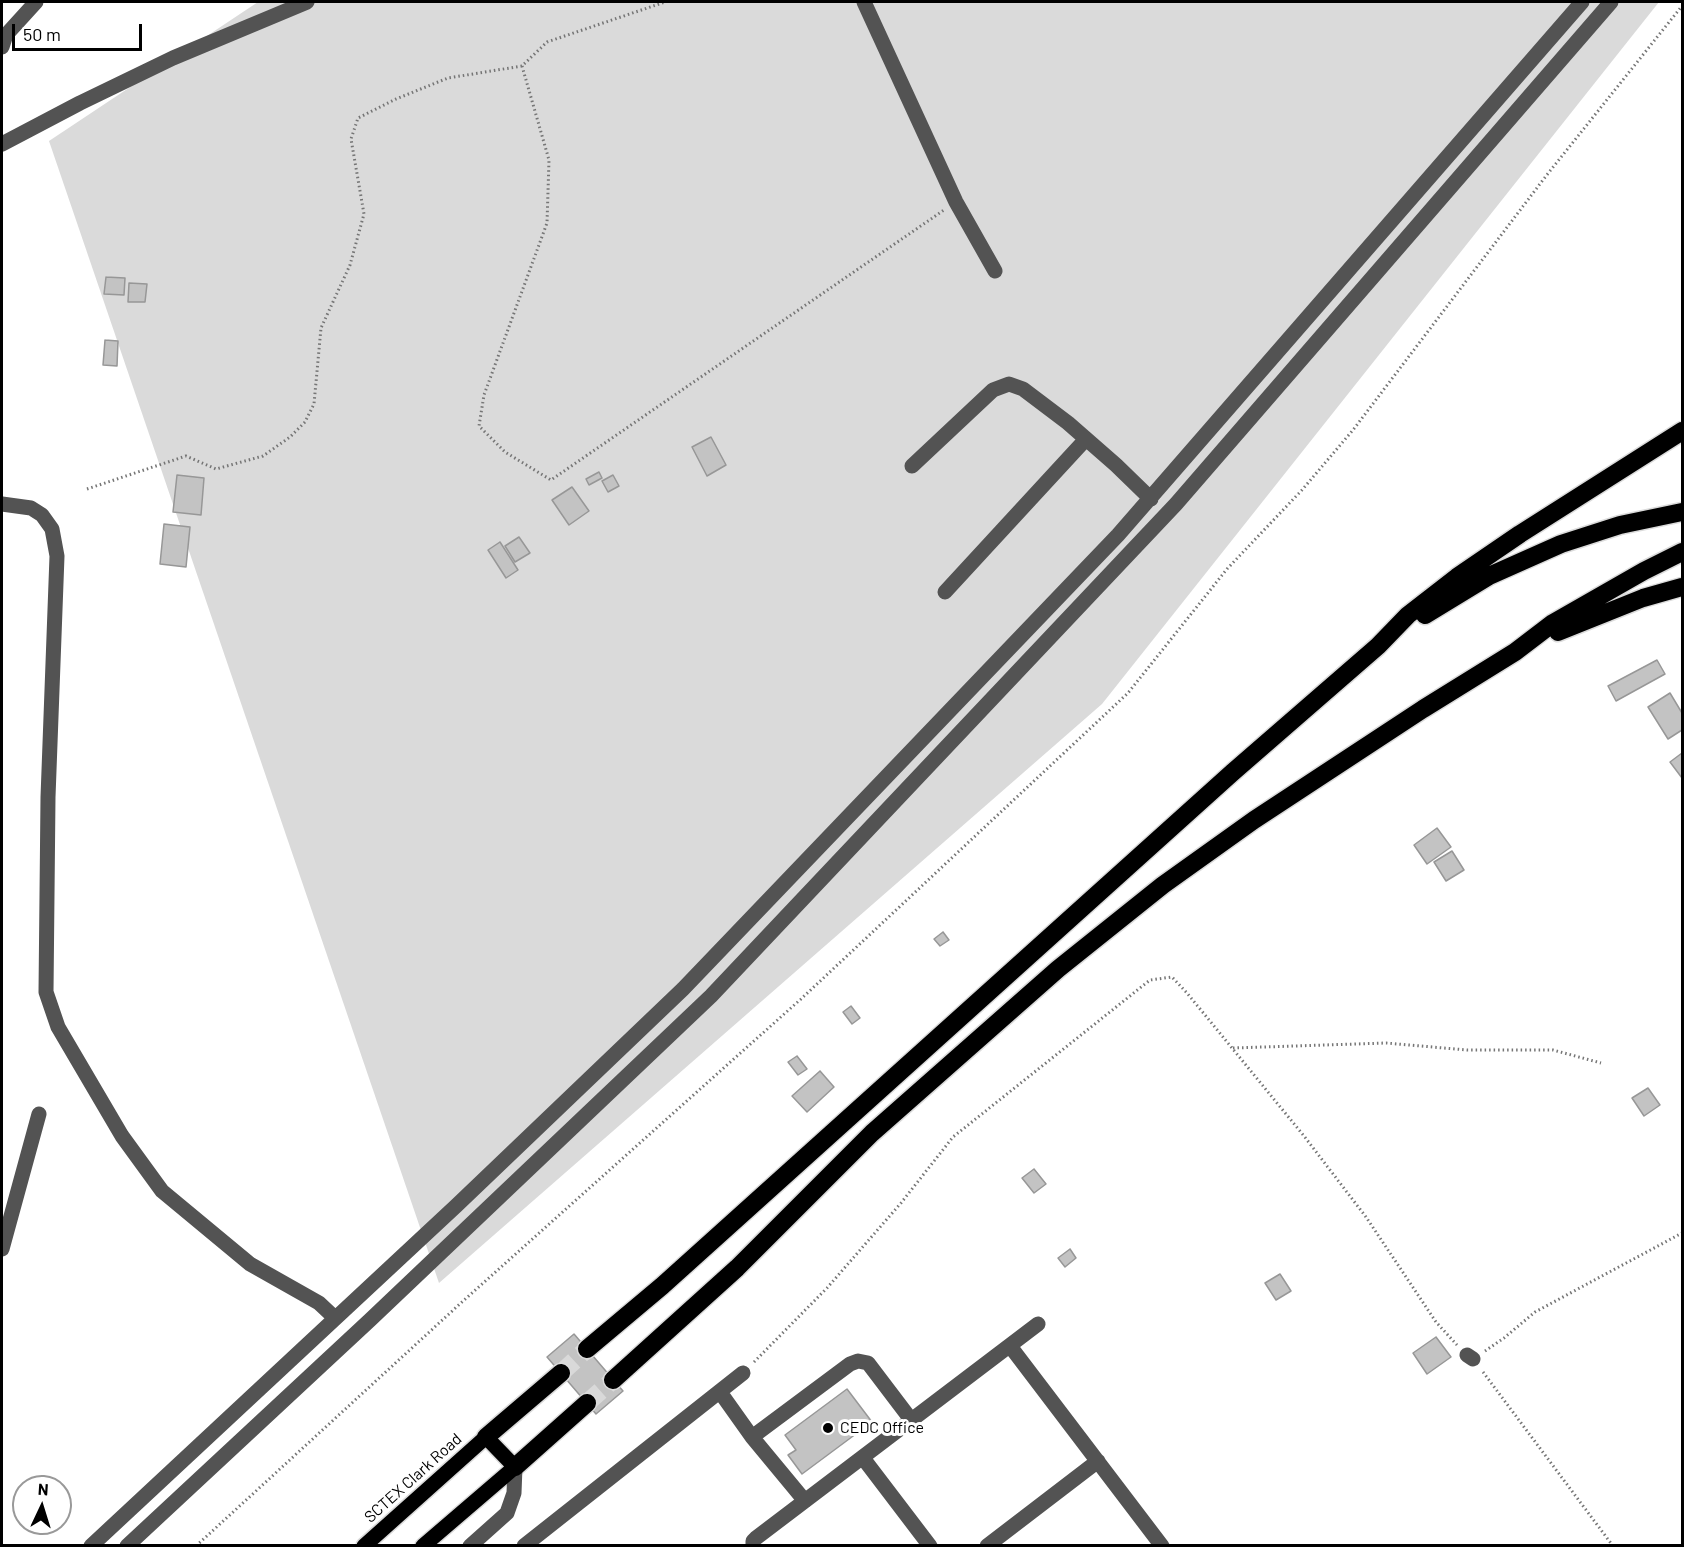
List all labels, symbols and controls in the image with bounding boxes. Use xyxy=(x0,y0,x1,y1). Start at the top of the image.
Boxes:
scale bar xyxy=(15,12,146,50)
text: 50 m xyxy=(23,23,61,45)
place label: CEDC Office xyxy=(840,1418,924,1438)
marker: CEDC Office xyxy=(821,1421,835,1435)
street label: SCTEX Clark Road xyxy=(360,1429,466,1527)
north arrow xyxy=(12,1475,72,1535)
text: N xyxy=(37,1479,49,1498)

